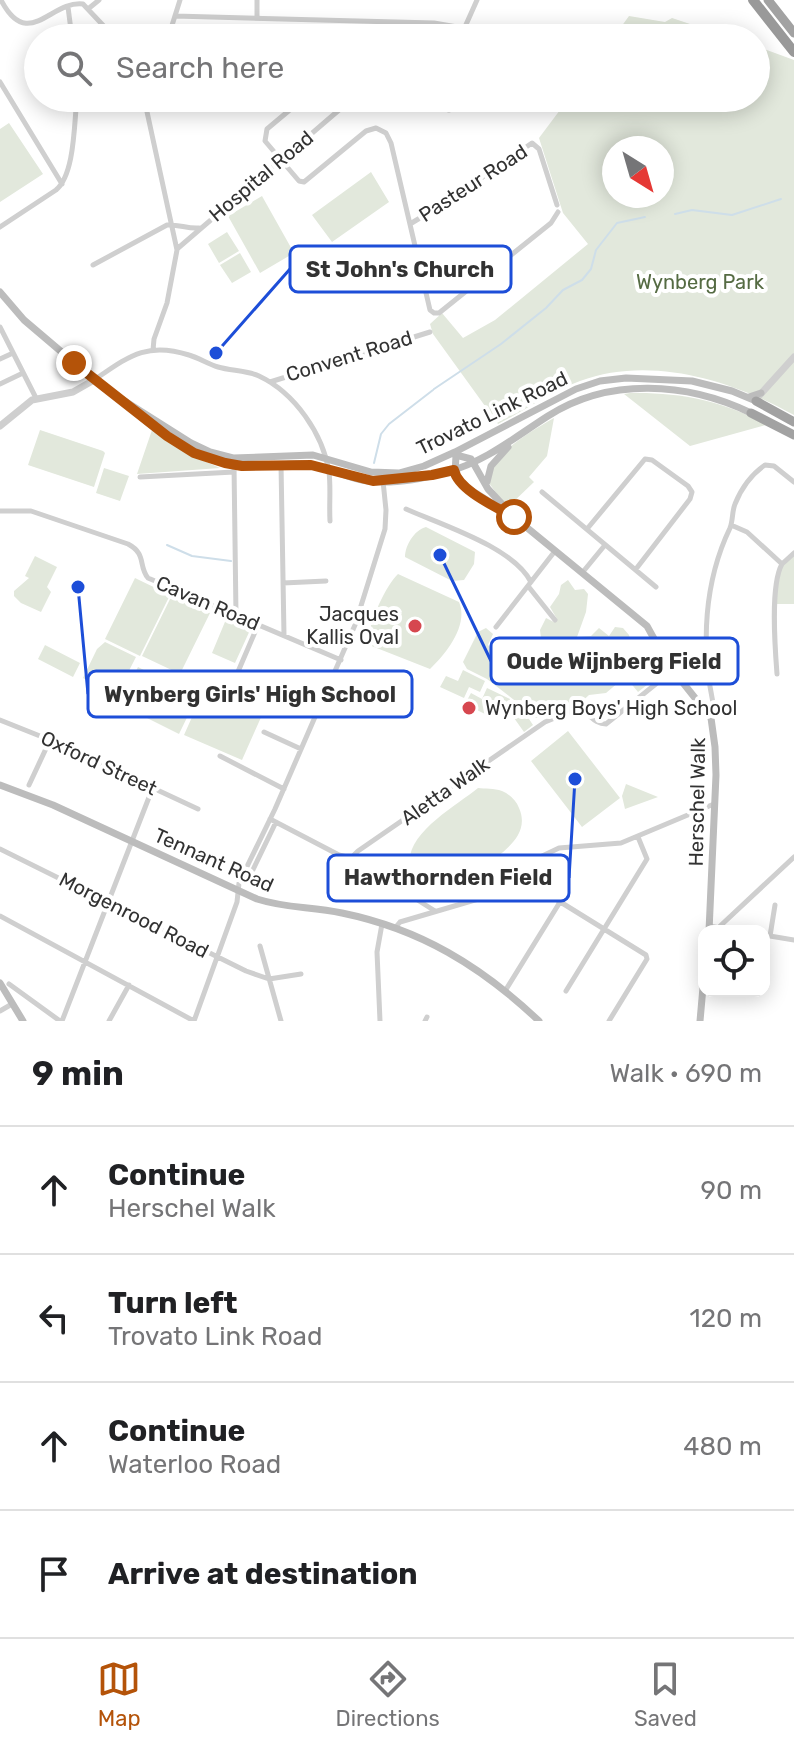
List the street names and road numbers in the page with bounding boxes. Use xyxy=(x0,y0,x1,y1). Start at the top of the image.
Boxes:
street label: Hospital Road xyxy=(204,125,318,227)
street label: Pasteur Road xyxy=(414,139,532,227)
street label: Convent Road xyxy=(283,325,415,387)
street label: Trovato Link Road xyxy=(413,366,571,460)
street label: Cavan Road xyxy=(153,570,263,636)
street label: Oxford Street xyxy=(37,726,161,800)
street label: Herschel Walk xyxy=(684,737,710,867)
street label: Aletta Walk xyxy=(396,751,494,830)
street label: Tennant Road xyxy=(151,823,277,897)
street label: Morgenrood Road xyxy=(55,867,213,963)

